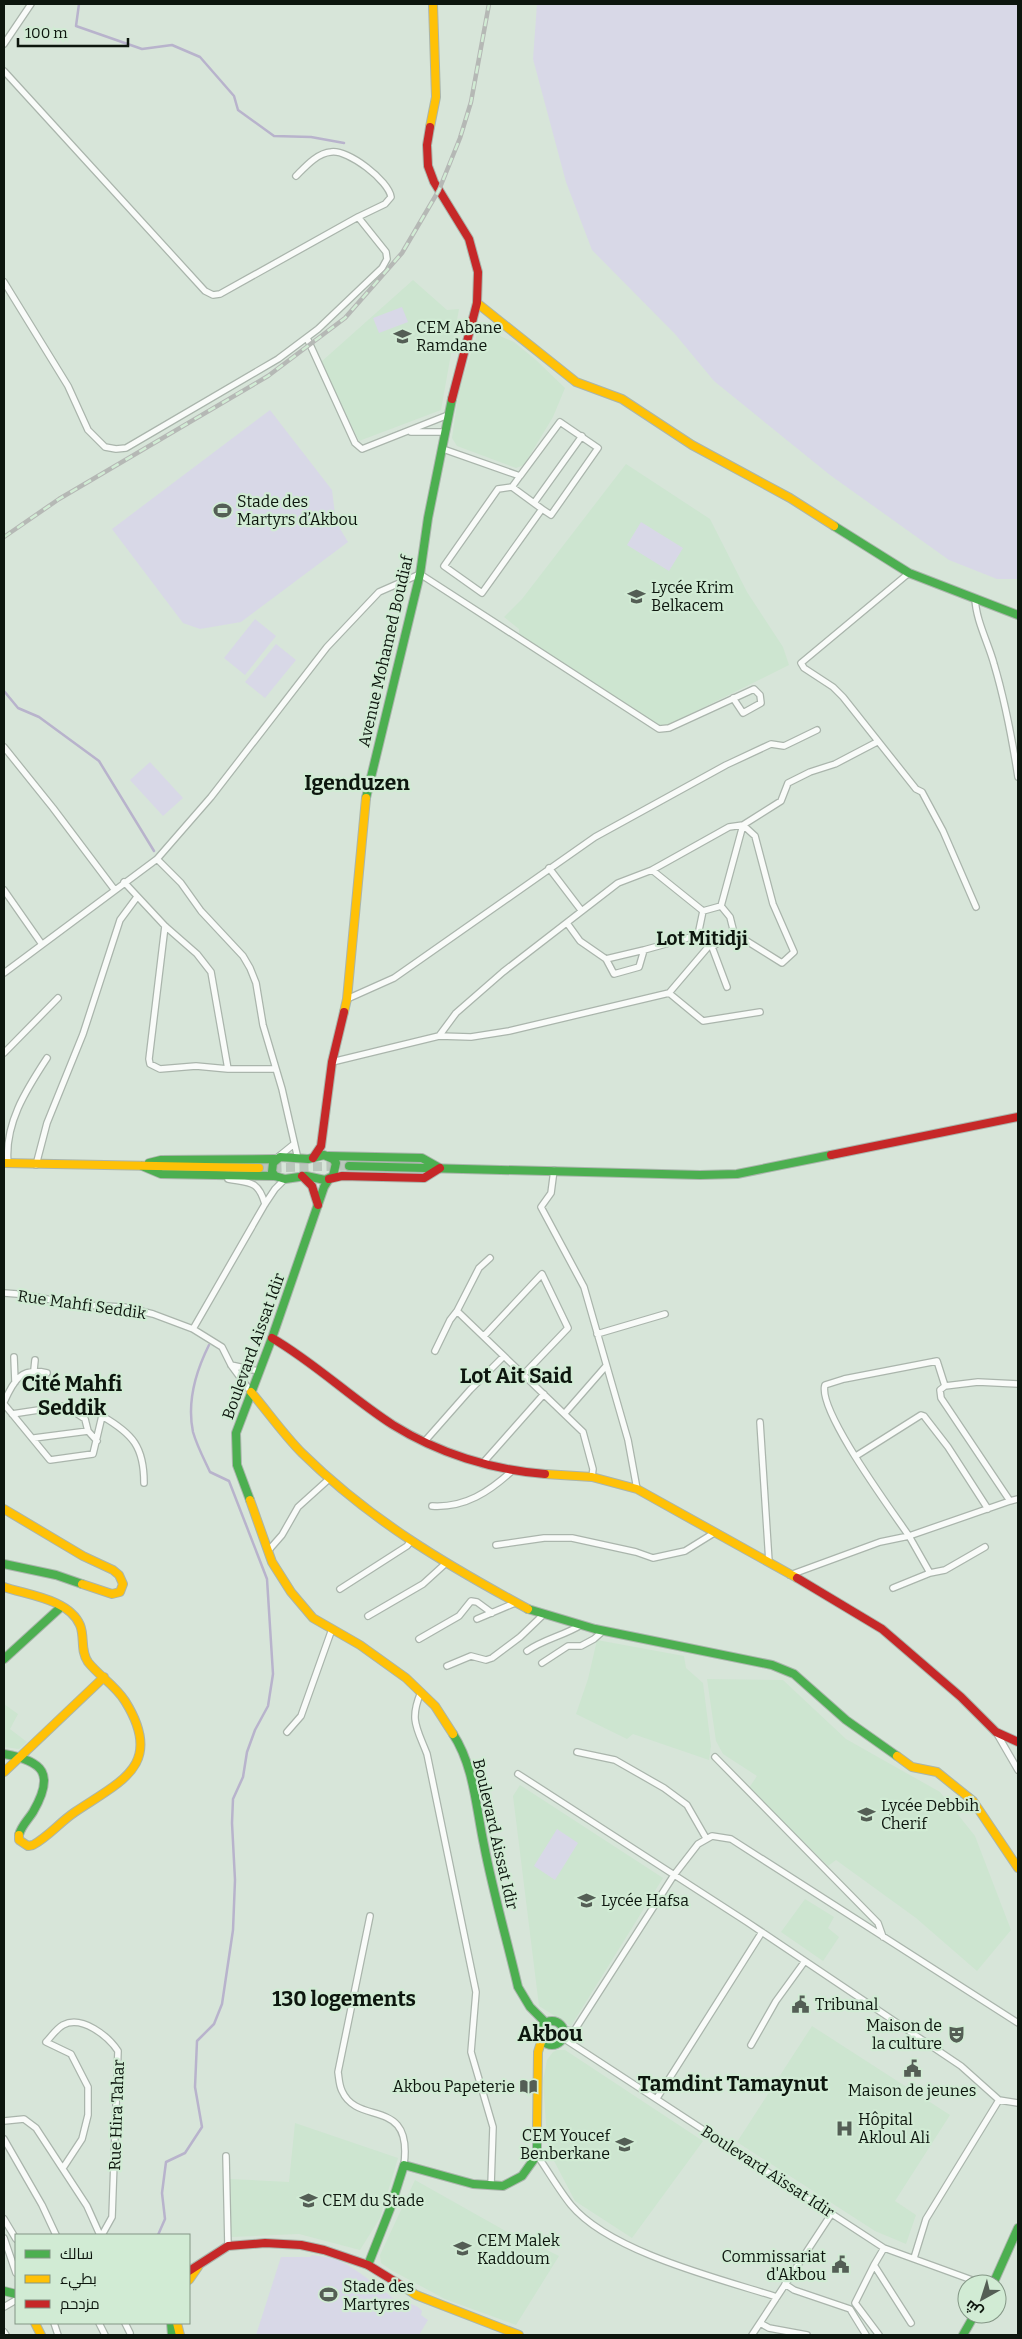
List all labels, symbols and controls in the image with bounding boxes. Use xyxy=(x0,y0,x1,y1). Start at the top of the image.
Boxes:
scale bar xyxy=(18,15,128,47)
text: 100 m xyxy=(25,24,68,42)
place label: CEM Abane Ramdane xyxy=(416,318,502,355)
school or university icon: CEM Abane Ramdane xyxy=(392,326,412,346)
place label: Stade des Martyrs d’Akbou xyxy=(237,492,358,529)
sports icon: Stade des Martyrs d’Akbou xyxy=(213,500,233,520)
street label: Avenue Mohamed Boudiaf xyxy=(354,552,417,749)
place label: Lycée Krim Belkacem xyxy=(651,578,734,615)
school or university icon: Lycée Krim Belkacem xyxy=(627,586,647,606)
district label: Igenduzen xyxy=(304,770,410,796)
district label: Lot Mitidji xyxy=(656,927,748,950)
street label: Boulevard Aissat Idir xyxy=(218,1271,289,1422)
street label: Rue Mahfi Seddik xyxy=(16,1286,147,1323)
district label: Lot Ait Said xyxy=(460,1363,573,1389)
district label: Cité Mahfi Seddik xyxy=(22,1371,123,1421)
street label: Boulevard Aissat Idir xyxy=(469,1757,522,1911)
place label: Lycée Debbih Cherif xyxy=(881,1796,979,1833)
school or university icon: Lycée Debbih Cherif xyxy=(857,1804,877,1824)
school or university icon: Lycée Hafsa xyxy=(577,1890,597,1910)
place label: Lycée Hafsa xyxy=(601,1891,689,1910)
district label: 130 logements xyxy=(272,1986,416,2012)
public building icon: Tribunal xyxy=(791,1994,811,2014)
place label: Tribunal xyxy=(815,1995,879,2014)
place label: Maison de la culture xyxy=(866,2016,942,2053)
district label: Akbou xyxy=(518,2021,583,2047)
theatre icon: Maison de la culture xyxy=(946,2024,966,2044)
street label: Rue Hira Tahar xyxy=(105,2059,128,2171)
public building icon: Maison de jeunes xyxy=(902,2059,922,2079)
district label: Tamdint Tamaynut xyxy=(638,2071,829,2097)
library icon: Akbou Papeterie xyxy=(519,2076,539,2096)
place label: Akbou Papeterie xyxy=(393,2077,515,2096)
place label: Maison de jeunes xyxy=(848,2081,976,2100)
place label: Hôpital Akloul Ali xyxy=(858,2110,930,2147)
hospital icon: Hôpital Akloul Ali xyxy=(834,2118,854,2138)
street label: Boulevard Aïssat Idir xyxy=(698,2121,838,2221)
place label: CEM Youcef Benberkane xyxy=(520,2126,611,2163)
school or university icon: CEM Youcef Benberkane xyxy=(614,2134,634,2154)
school or university icon: CEM du Stade xyxy=(298,2190,318,2210)
place label: CEM du Stade xyxy=(322,2191,424,2210)
place label: CEM Malek Kaddoum xyxy=(477,2231,560,2268)
legend xyxy=(15,2234,190,2324)
school or university icon: CEM Malek Kaddoum xyxy=(453,2239,473,2259)
text: سالك xyxy=(60,2245,93,2263)
place label: Commissariat d'Akbou xyxy=(722,2247,826,2284)
public building icon: Commissariat d'Akbou xyxy=(830,2255,850,2275)
text: بطيء xyxy=(60,2270,97,2291)
north arrow xyxy=(957,2274,1007,2324)
place label: Stade des Martyres xyxy=(343,2277,414,2314)
sports icon: Stade des Martyres xyxy=(319,2285,339,2305)
text: مزدحم xyxy=(60,2295,100,2314)
text: ش xyxy=(962,2296,986,2321)

